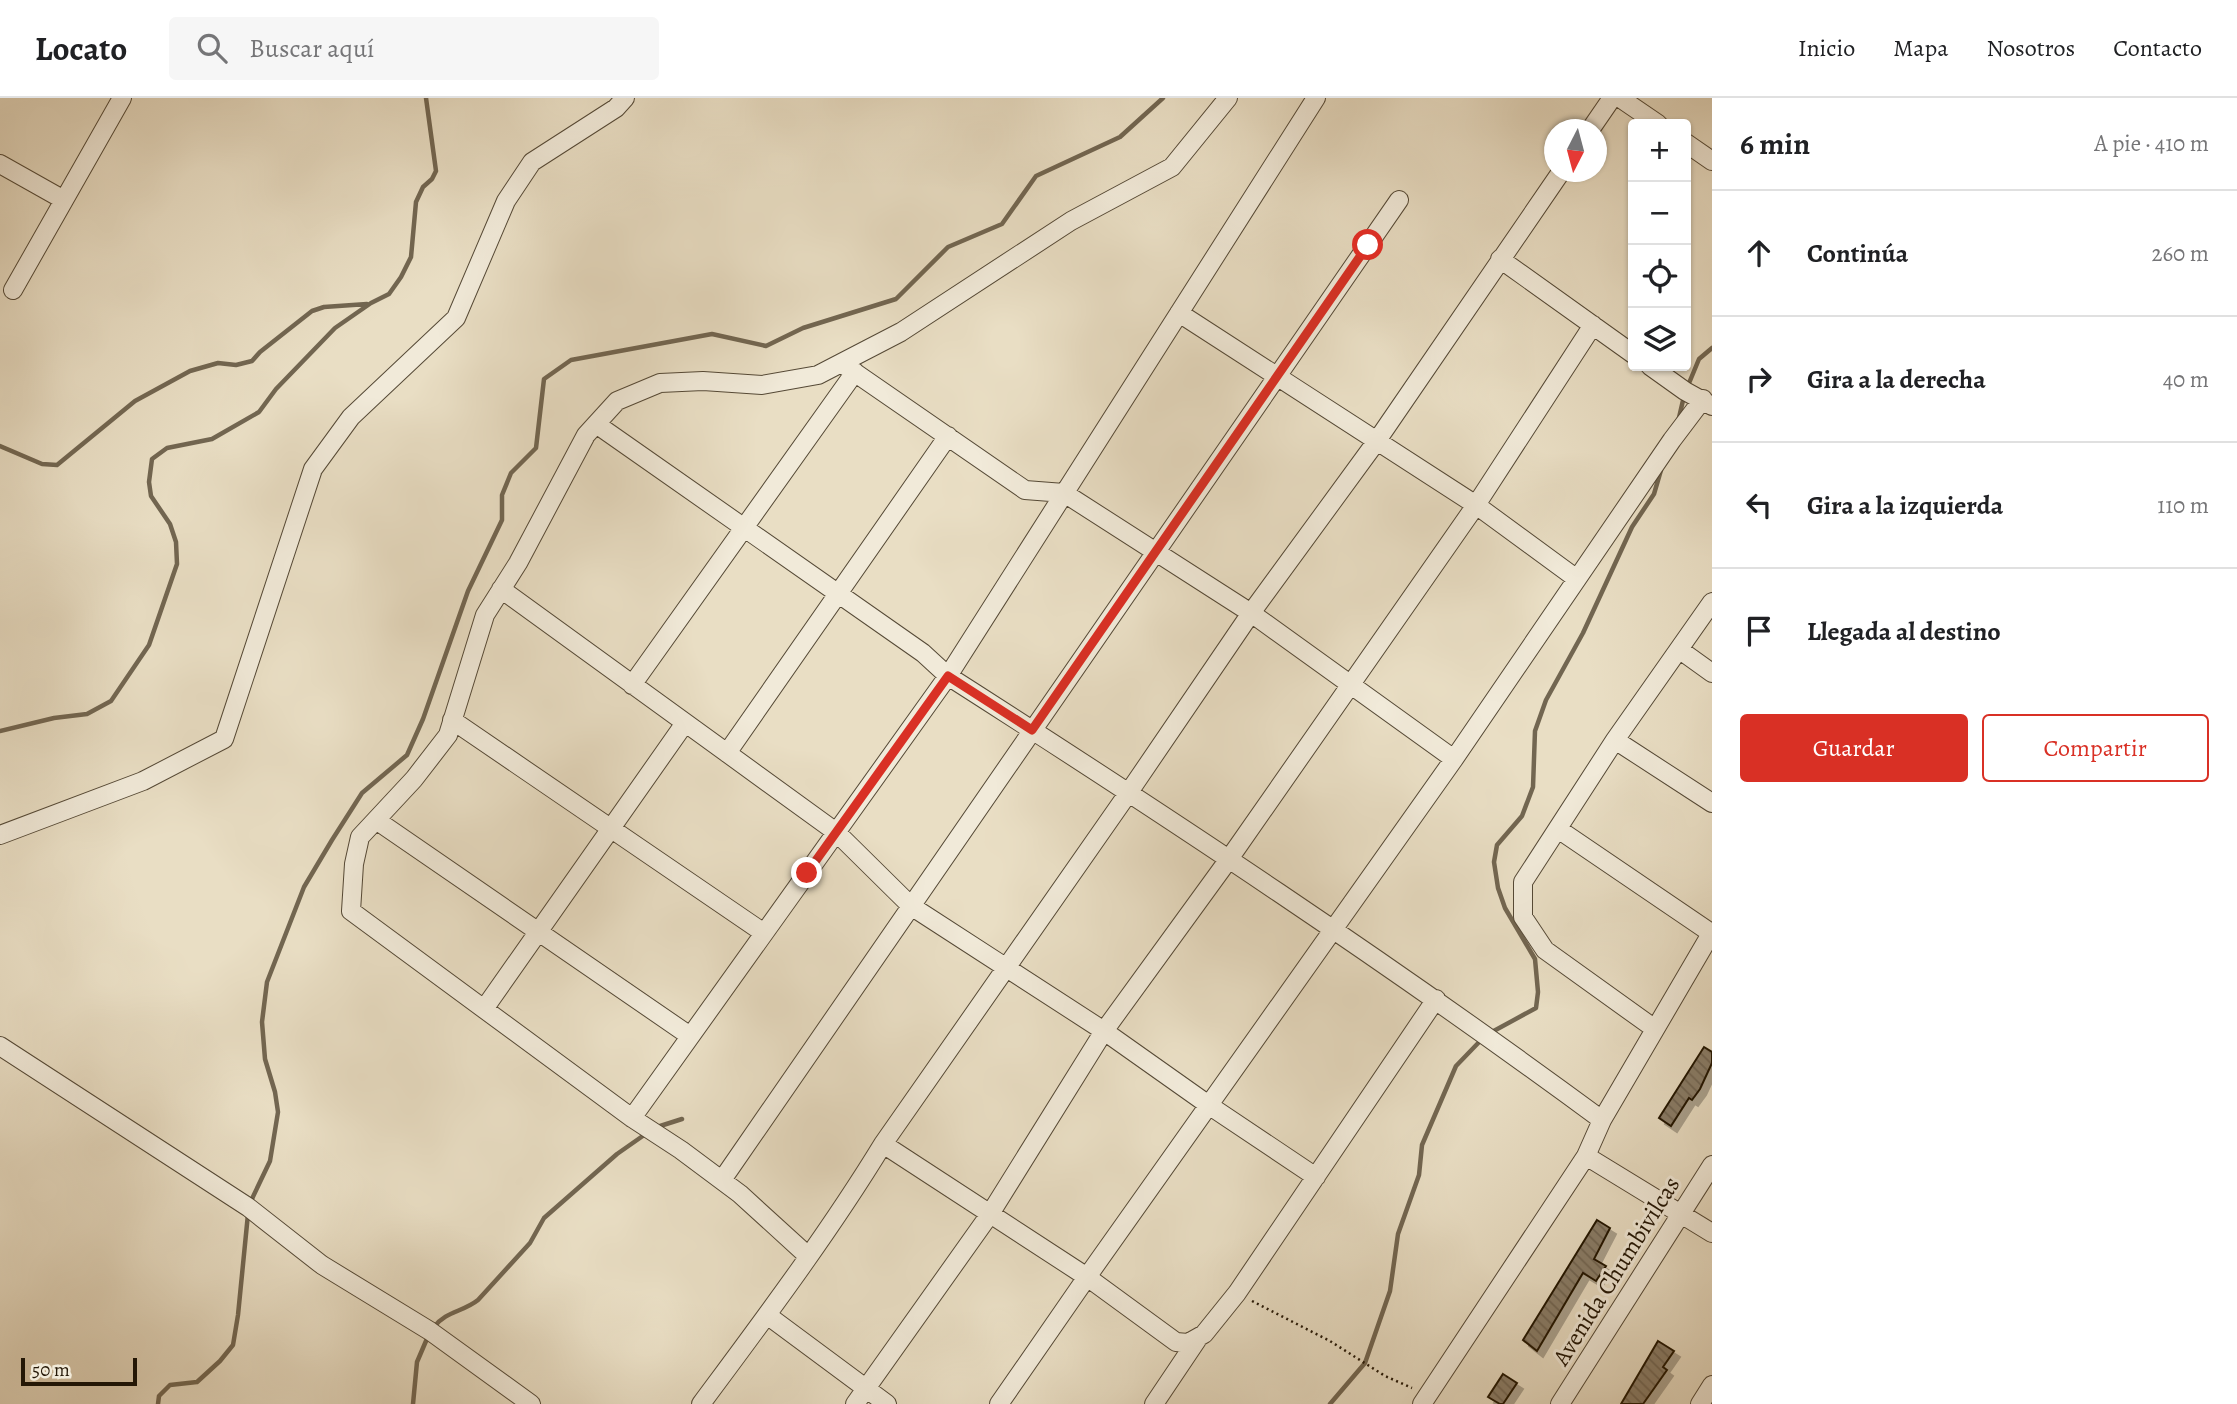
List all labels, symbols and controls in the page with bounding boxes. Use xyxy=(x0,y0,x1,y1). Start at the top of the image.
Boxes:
search box xyxy=(169,17,659,80)
text: Locato xyxy=(35,26,127,71)
icon: search xyxy=(193,29,231,67)
text: Buscar aquí xyxy=(249,31,374,66)
text: Inicio xyxy=(1798,32,1855,64)
text: Mapa xyxy=(1893,32,1948,64)
text: Nosotros xyxy=(1986,32,2075,64)
text: Contacto xyxy=(2113,32,2202,64)
north arrow xyxy=(1544,119,1607,182)
map controls xyxy=(1628,119,1691,371)
button: + xyxy=(1628,119,1691,182)
text: 6 min xyxy=(1740,124,1810,164)
text: A pie · 410 m xyxy=(2094,128,2209,159)
button: − xyxy=(1628,182,1691,245)
route start xyxy=(1352,229,1383,260)
icon: ahead xyxy=(1740,234,1778,272)
text: Continúa xyxy=(1807,236,1908,271)
text: 260 m xyxy=(2151,238,2209,269)
button: locate xyxy=(1628,245,1691,308)
button: layers xyxy=(1628,308,1691,371)
icon: right xyxy=(1740,360,1778,398)
text: Gira a la derecha xyxy=(1807,362,1986,397)
text: 40 m xyxy=(2163,364,2209,395)
icon: left xyxy=(1740,486,1778,524)
text: Gira a la izquierda xyxy=(1807,488,2003,523)
text: 110 m xyxy=(2157,490,2209,521)
icon: arrive xyxy=(1740,612,1778,650)
text: Llegada al destino xyxy=(1807,614,2001,649)
button: Guardar xyxy=(1740,714,1968,782)
button: Compartir xyxy=(1982,714,2209,782)
route end xyxy=(791,857,822,888)
street label: Avenida Chumbivilcas xyxy=(1544,1170,1687,1372)
scale bar xyxy=(21,1355,136,1387)
text: 50 m xyxy=(32,1357,70,1383)

